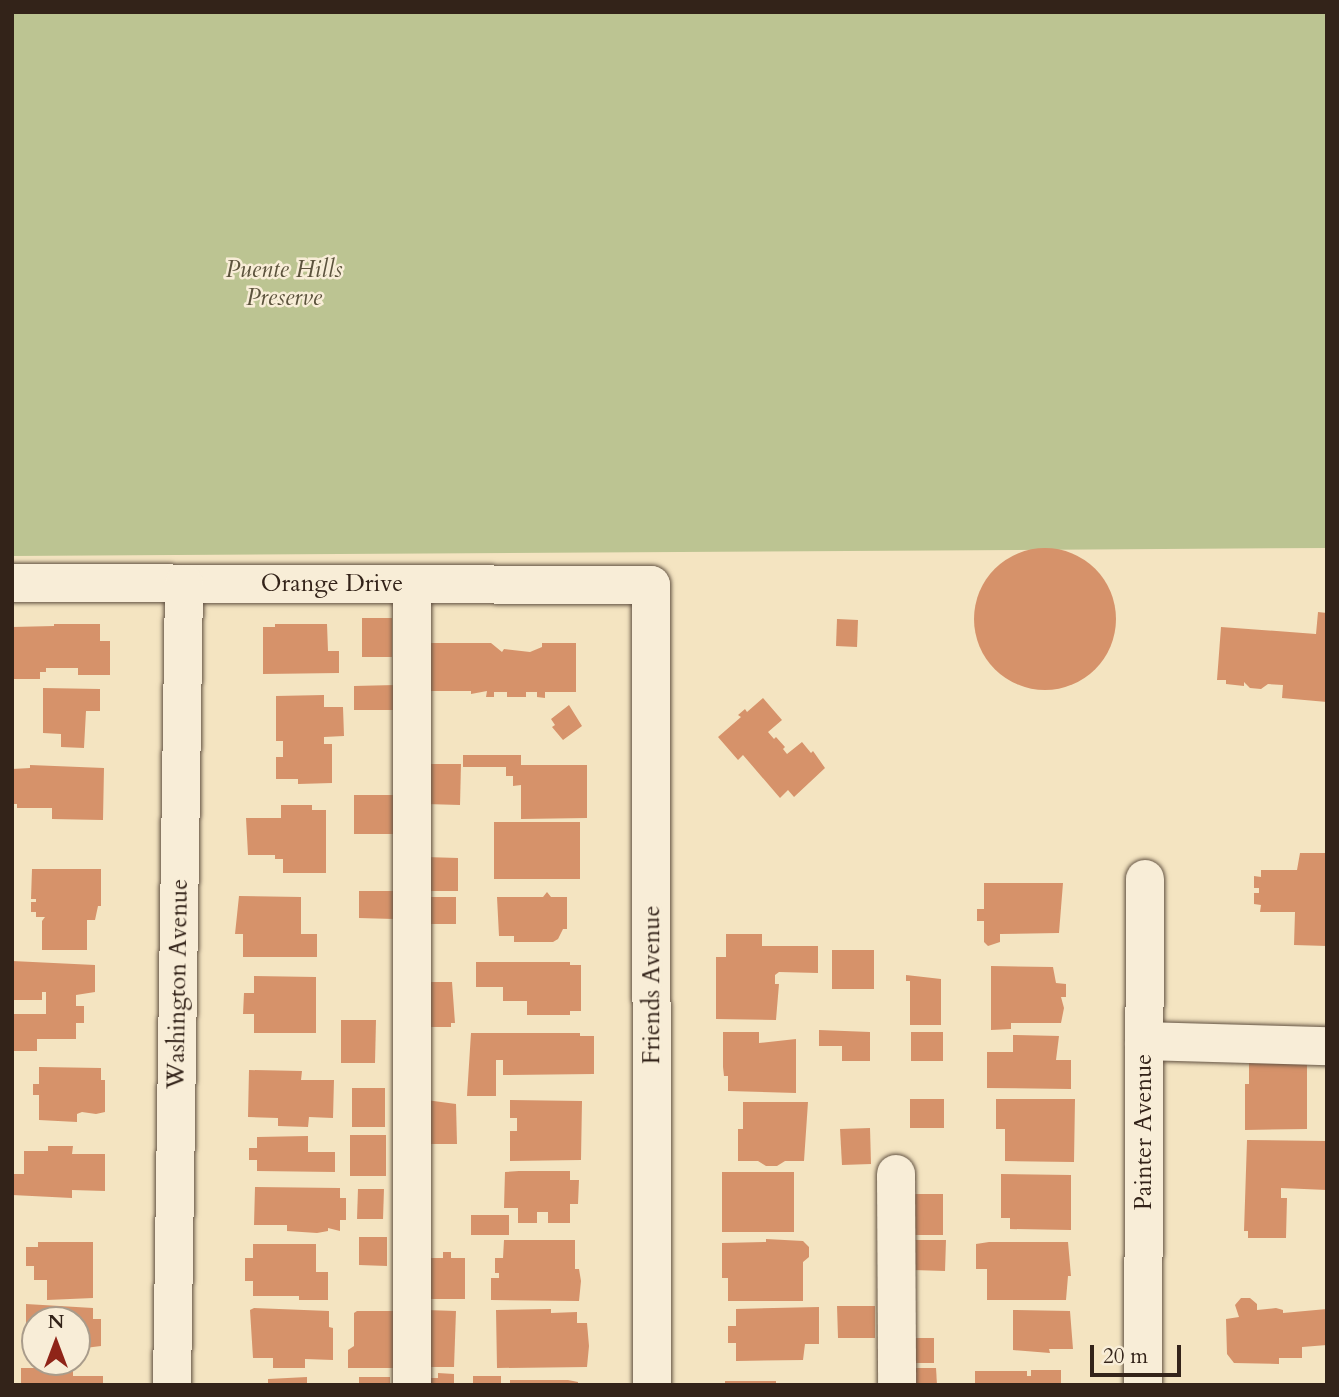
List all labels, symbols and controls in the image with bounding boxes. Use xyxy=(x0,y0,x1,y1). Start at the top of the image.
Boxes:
park label: Puente Hills Preserve xyxy=(226,256,342,312)
street label: Orange Drive xyxy=(261,570,403,598)
street label: Washington Avenue xyxy=(162,879,194,1089)
street label: Friends Avenue xyxy=(638,906,666,1064)
street label: Painter Avenue xyxy=(1130,1054,1158,1210)
north arrow xyxy=(21,1306,91,1376)
text: N xyxy=(48,1309,64,1335)
scale bar xyxy=(1094,1330,1185,1374)
text: 20 m xyxy=(1103,1342,1148,1371)

